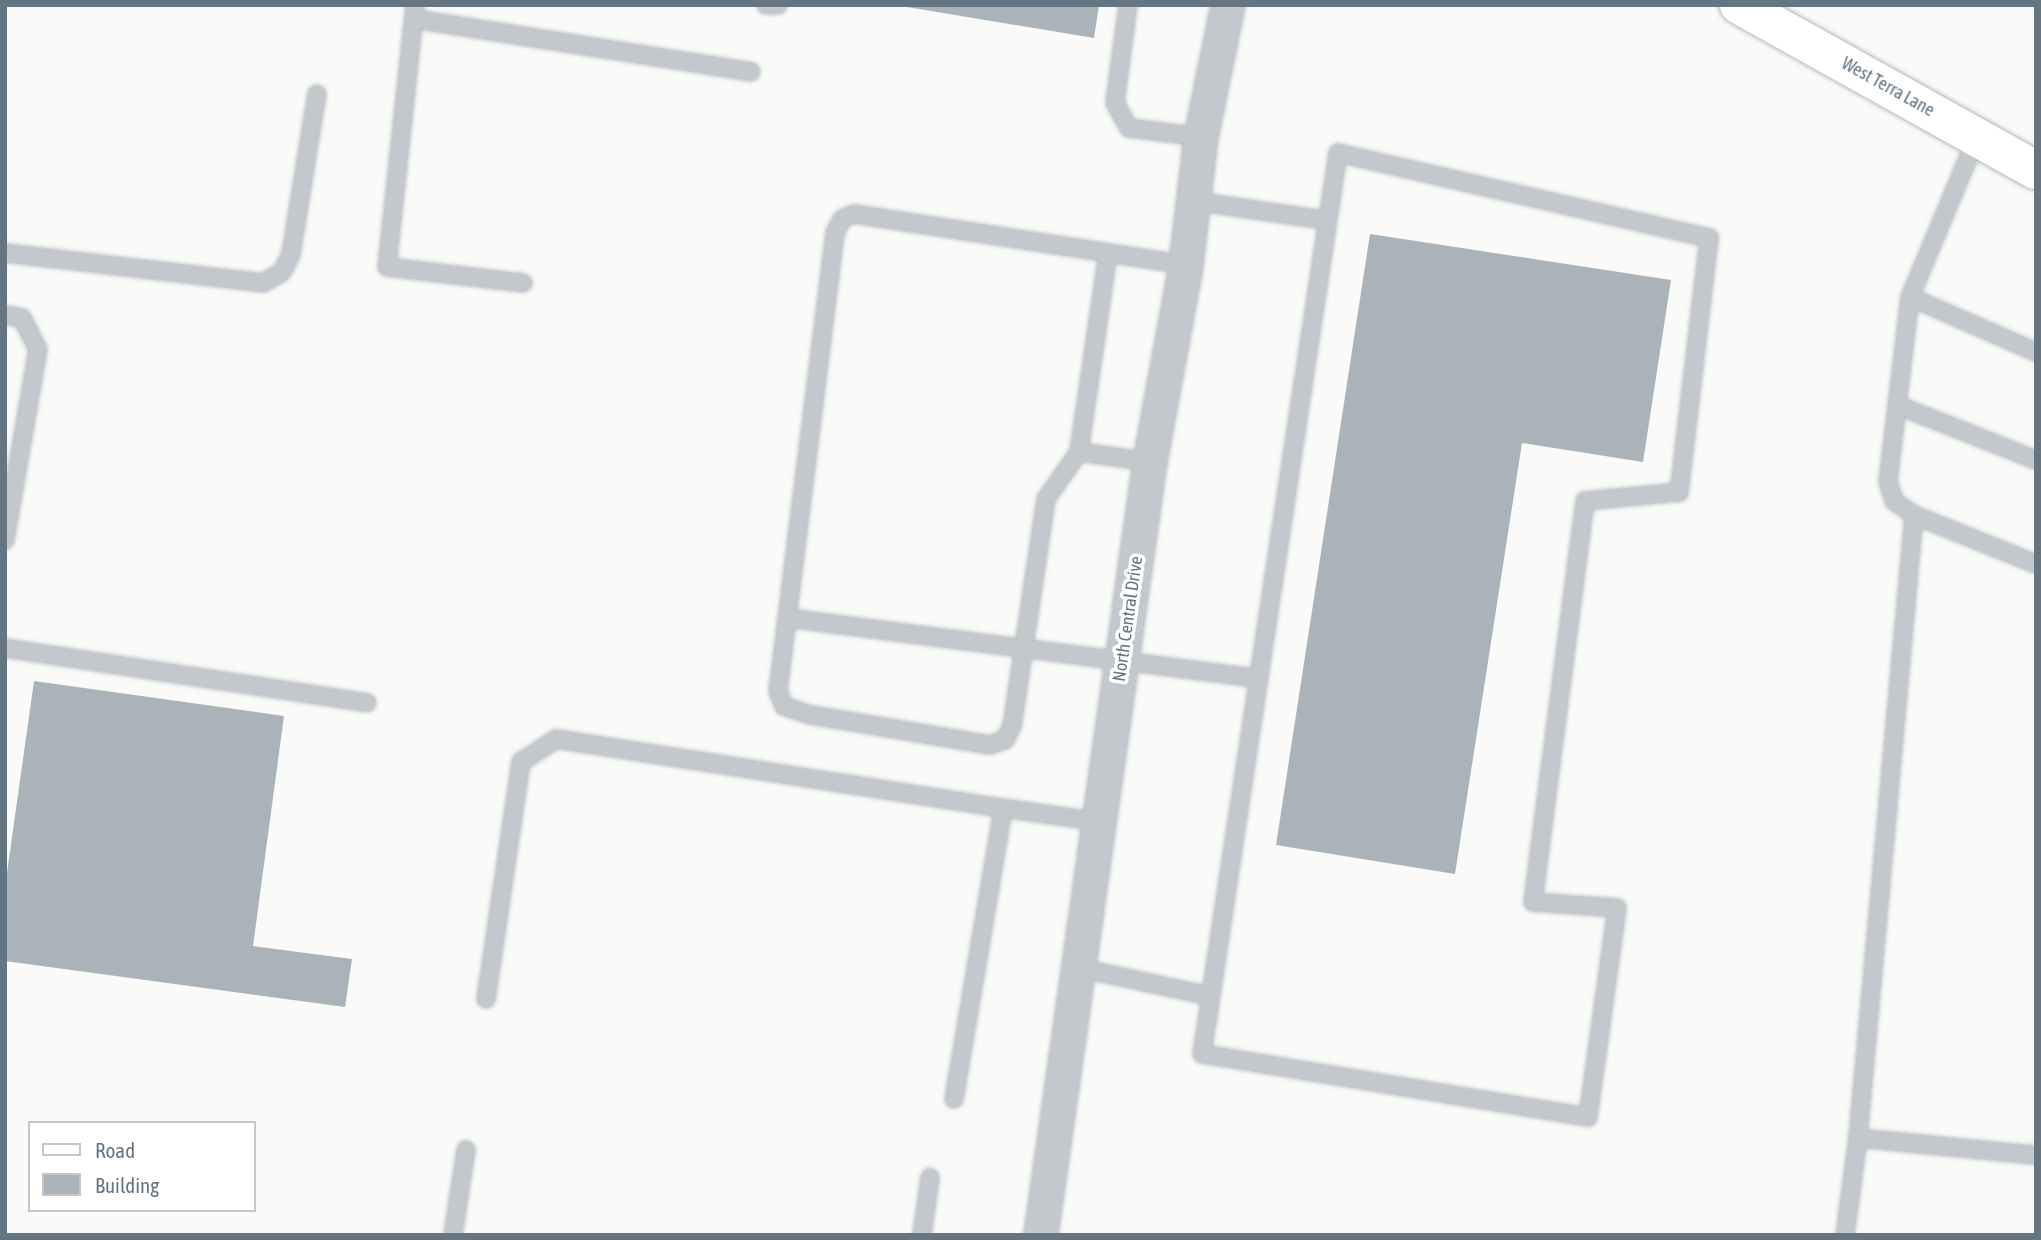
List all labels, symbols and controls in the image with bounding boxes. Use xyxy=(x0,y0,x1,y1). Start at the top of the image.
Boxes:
street label: West Terra Lane xyxy=(1838,53,1938,121)
street label: North Central Drive xyxy=(1109,555,1147,683)
legend xyxy=(28,1121,256,1212)
text: Road xyxy=(95,1138,135,1162)
text: Building xyxy=(95,1173,159,1197)

